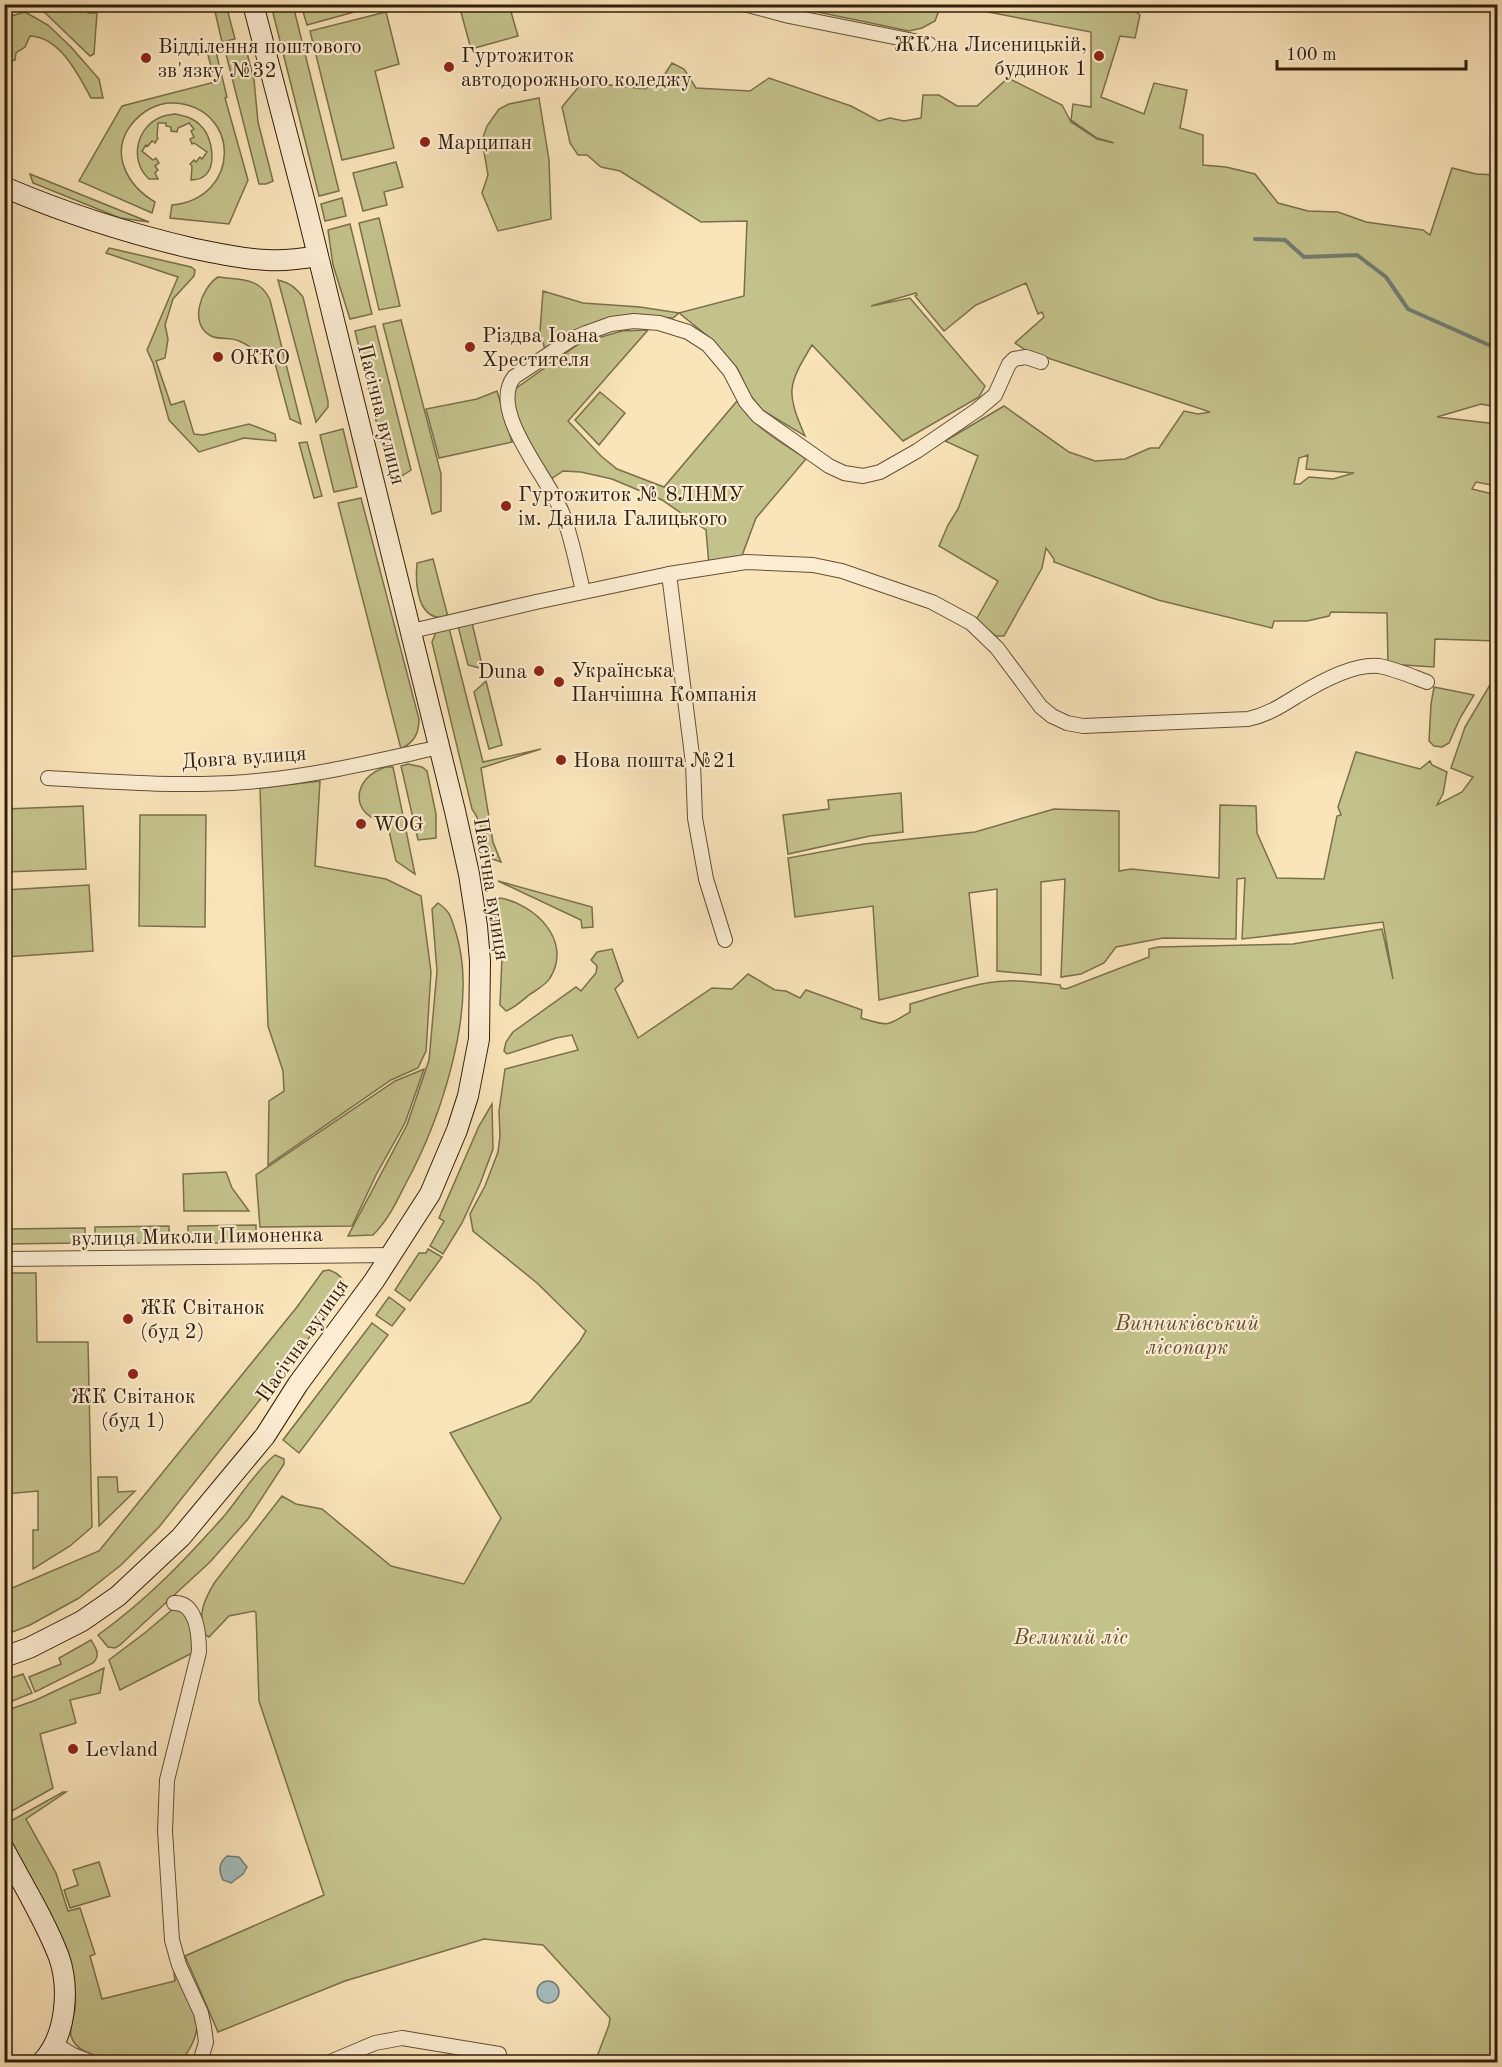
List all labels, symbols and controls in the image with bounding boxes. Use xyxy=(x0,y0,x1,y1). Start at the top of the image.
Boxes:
scale bar xyxy=(1277,33,1466,71)
place label: ЖК на Лисеницькій, будинок 1 xyxy=(894,35,1087,80)
place label: Відділення поштового зв'язку №32 xyxy=(158,37,362,82)
place label: Гуртожиток автодорожнього коледжу xyxy=(461,46,692,91)
text: 100 m xyxy=(1286,46,1337,64)
marker: ЖК на Лисеницькій, будинок 1 xyxy=(1092,49,1106,63)
marker: Відділення поштового зв'язку №32 xyxy=(139,51,153,65)
marker: Гуртожиток автодорожнього коледжу xyxy=(442,60,456,74)
place label: Марципан xyxy=(437,133,532,154)
marker: Марципан xyxy=(418,135,432,149)
place label: Різдва Іоана Хрестителя xyxy=(482,326,599,371)
marker: Різдва Іоана Хрестителя xyxy=(463,340,477,354)
street label: Пасічна вулиця xyxy=(353,342,408,487)
place label: ОККО xyxy=(230,348,290,369)
marker: ОККО xyxy=(211,350,225,364)
place label: Гуртожиток № 8ЛНМУ ім. Данила Галицького xyxy=(518,485,744,530)
marker: Гуртожиток № 8ЛНМУ ім. Данила Галицького xyxy=(499,499,513,513)
place label: Українська Панчішна Компанія xyxy=(571,661,757,706)
place label: Duna xyxy=(478,662,527,683)
marker: Duna xyxy=(532,664,546,678)
marker: Українська Панчішна Компанія xyxy=(552,675,566,689)
street label: Довга вулиця xyxy=(181,744,307,773)
place label: Нова пошта №21 xyxy=(573,751,737,772)
marker: Нова пошта №21 xyxy=(554,753,568,767)
place label: WOG xyxy=(373,815,424,836)
street label: Пасічна вулиця xyxy=(469,816,512,962)
marker: WOG xyxy=(354,817,368,831)
street label: вулиця Миколи Пимоненка xyxy=(71,1225,323,1250)
street label: Пасічна вулиця xyxy=(253,1276,353,1406)
place label: ЖК Світанок (буд 2) xyxy=(140,1298,265,1343)
marker: ЖК Світанок (буд 2) xyxy=(121,1312,135,1326)
park label: Винниківський лісопарк xyxy=(1114,1314,1259,1359)
marker: ЖК Світанок (буд 1) xyxy=(126,1367,140,1381)
place label: ЖК Світанок (буд 1) xyxy=(71,1387,196,1432)
park label: Великий ліс xyxy=(1013,1628,1128,1649)
place label: Levland xyxy=(85,1740,158,1761)
marker: Levland xyxy=(66,1742,80,1756)

